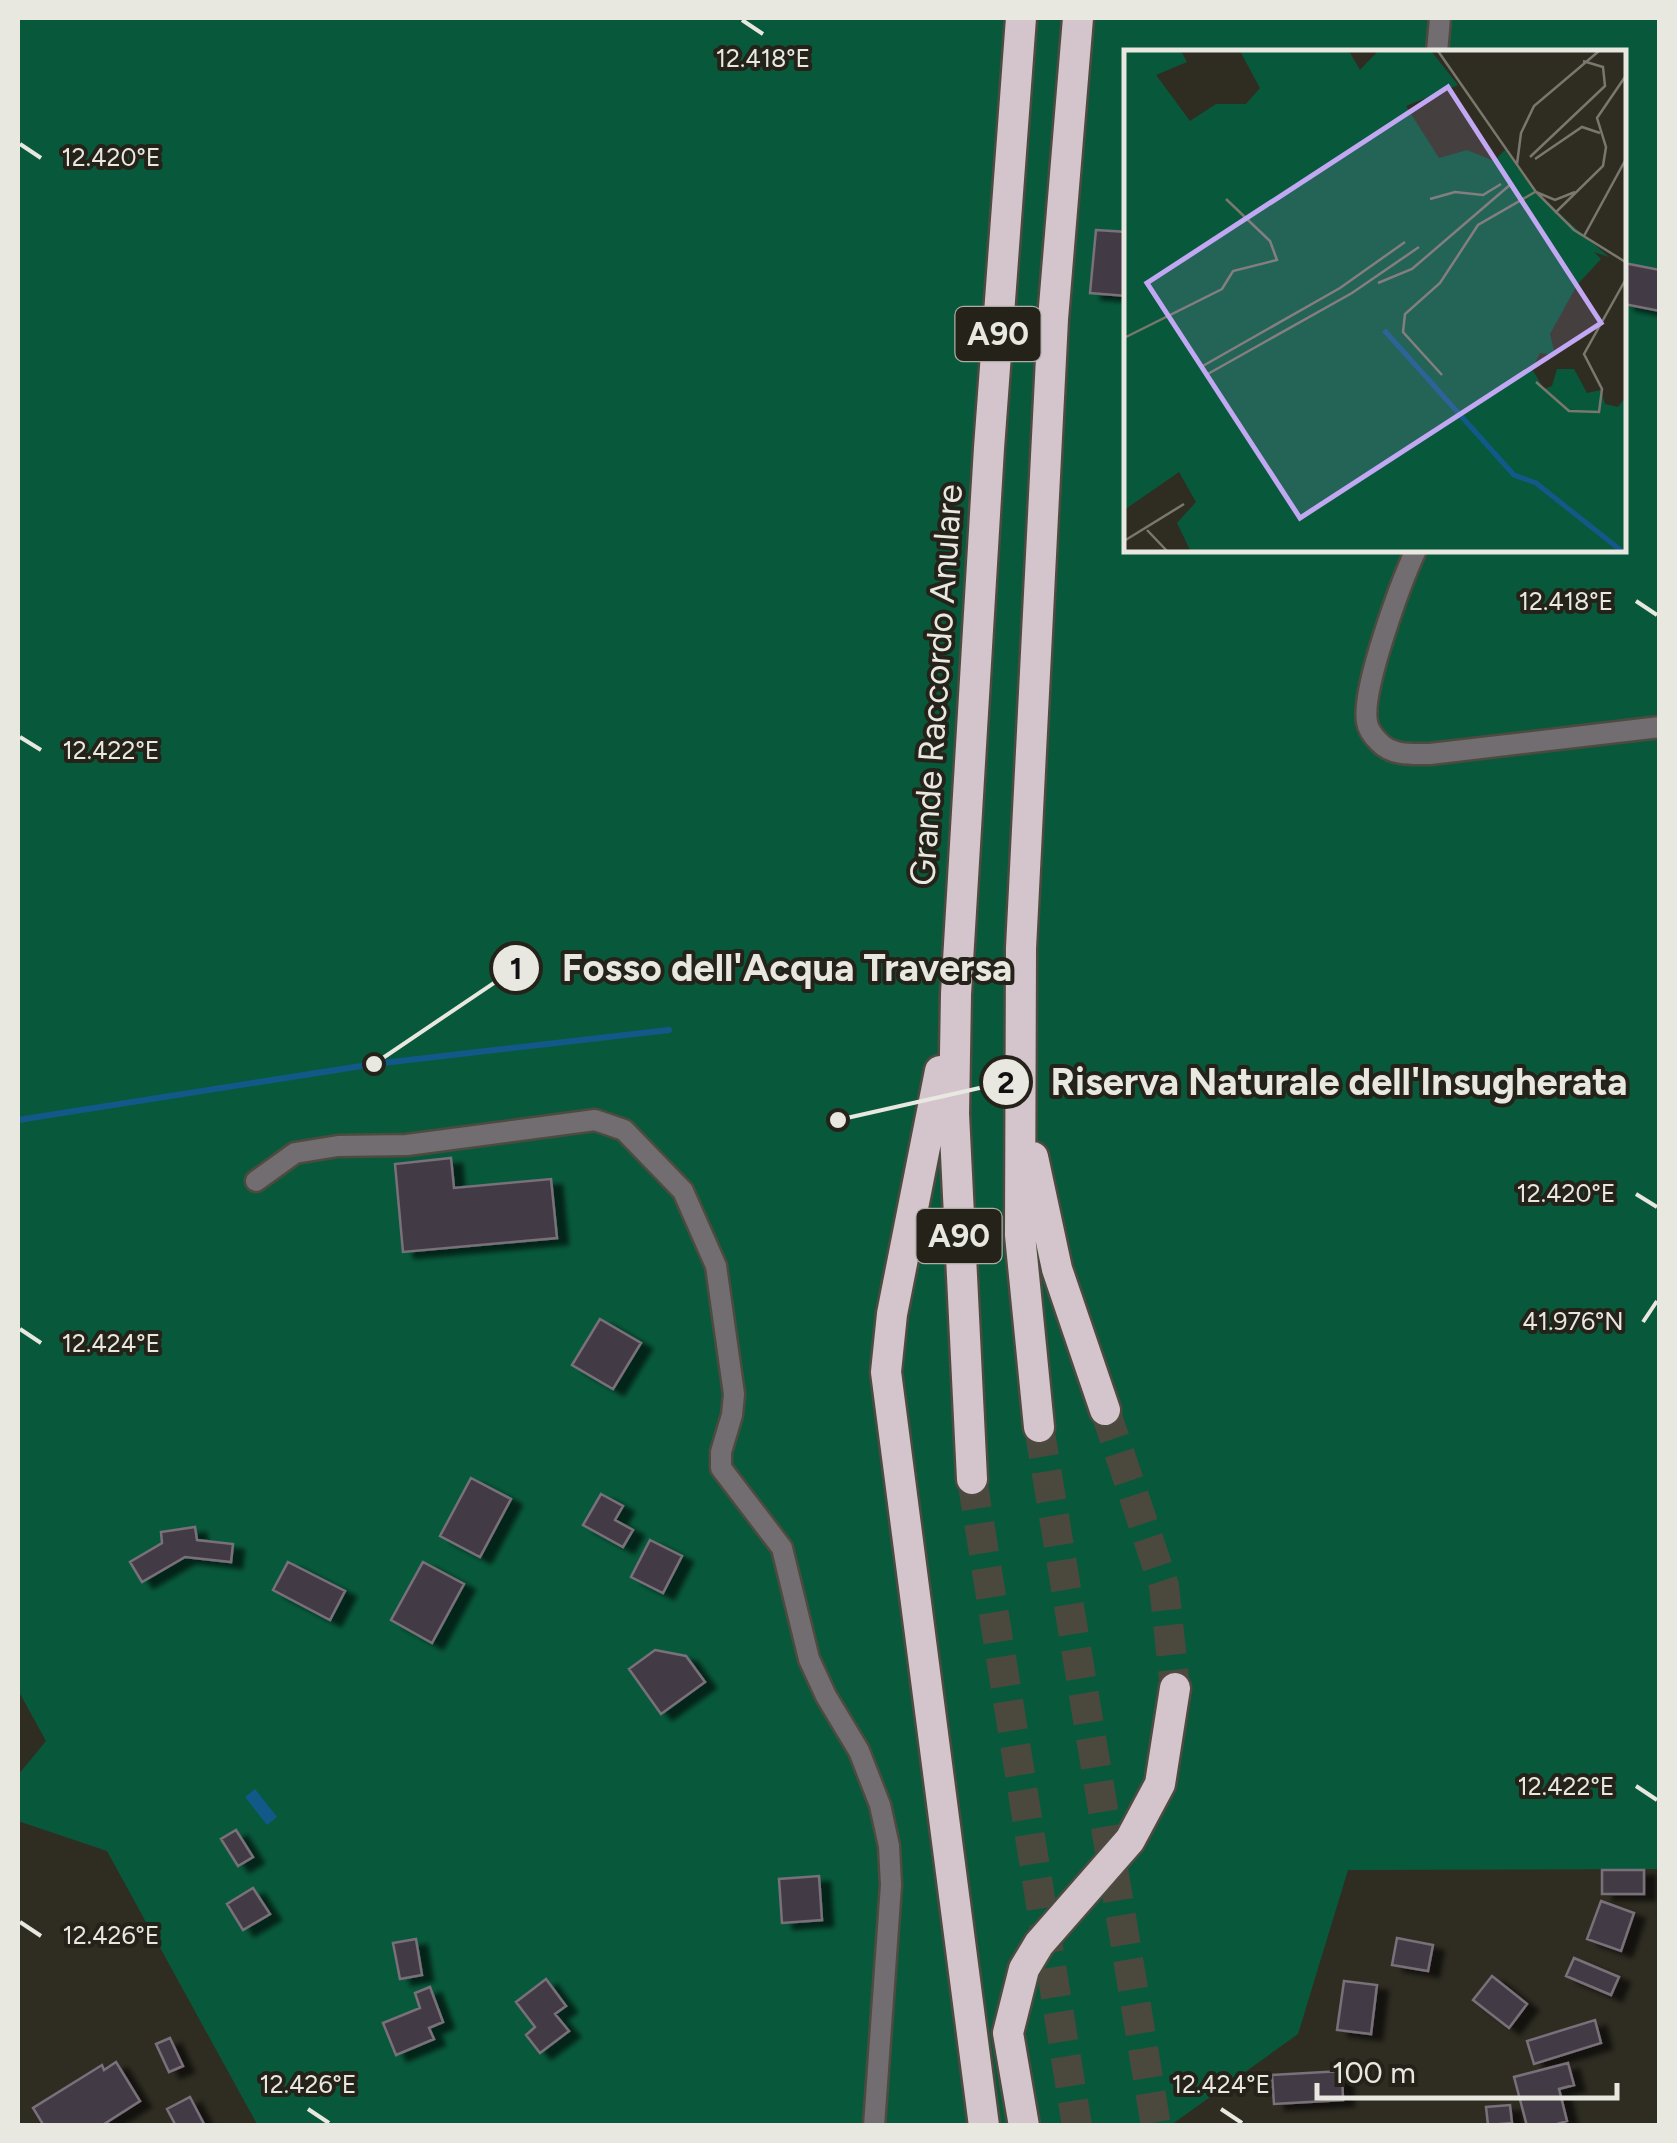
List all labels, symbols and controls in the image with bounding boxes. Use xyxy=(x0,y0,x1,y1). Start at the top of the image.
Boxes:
text: 12.418°E xyxy=(716,43,810,73)
inset map xyxy=(1124,50,1627,552)
text: 12.420°E xyxy=(61,142,161,172)
road number: A90 xyxy=(956,307,1040,361)
street label: Grande Raccordo Anulare xyxy=(901,483,971,887)
text: 12.418°E xyxy=(1519,586,1613,616)
text: 12.422°E xyxy=(62,735,160,765)
callout: Fosso dell'Acqua Traversa xyxy=(491,934,1032,1002)
text: Fosso dell'Acqua Traversa xyxy=(562,945,1012,991)
text: 1 xyxy=(510,950,522,987)
callout: Riserva Naturale dell'Insugherata xyxy=(981,1048,1648,1116)
text: Riserva Naturale dell'Insugherata xyxy=(1051,1059,1627,1105)
text: 2 xyxy=(997,1064,1015,1101)
text: 12.420°E xyxy=(1516,1178,1616,1208)
road number: A90 xyxy=(916,1209,1002,1263)
text: 41.976°N xyxy=(1522,1306,1624,1336)
text: 12.424°E xyxy=(62,1328,160,1358)
text: 12.422°E xyxy=(1517,1771,1615,1801)
text: 12.426°E xyxy=(62,1920,160,1950)
scale bar xyxy=(1317,2038,1617,2100)
text: 100 m xyxy=(1332,2054,1416,2091)
text: 12.426°E xyxy=(259,2069,357,2099)
text: 12.424°E xyxy=(1172,2069,1270,2099)

